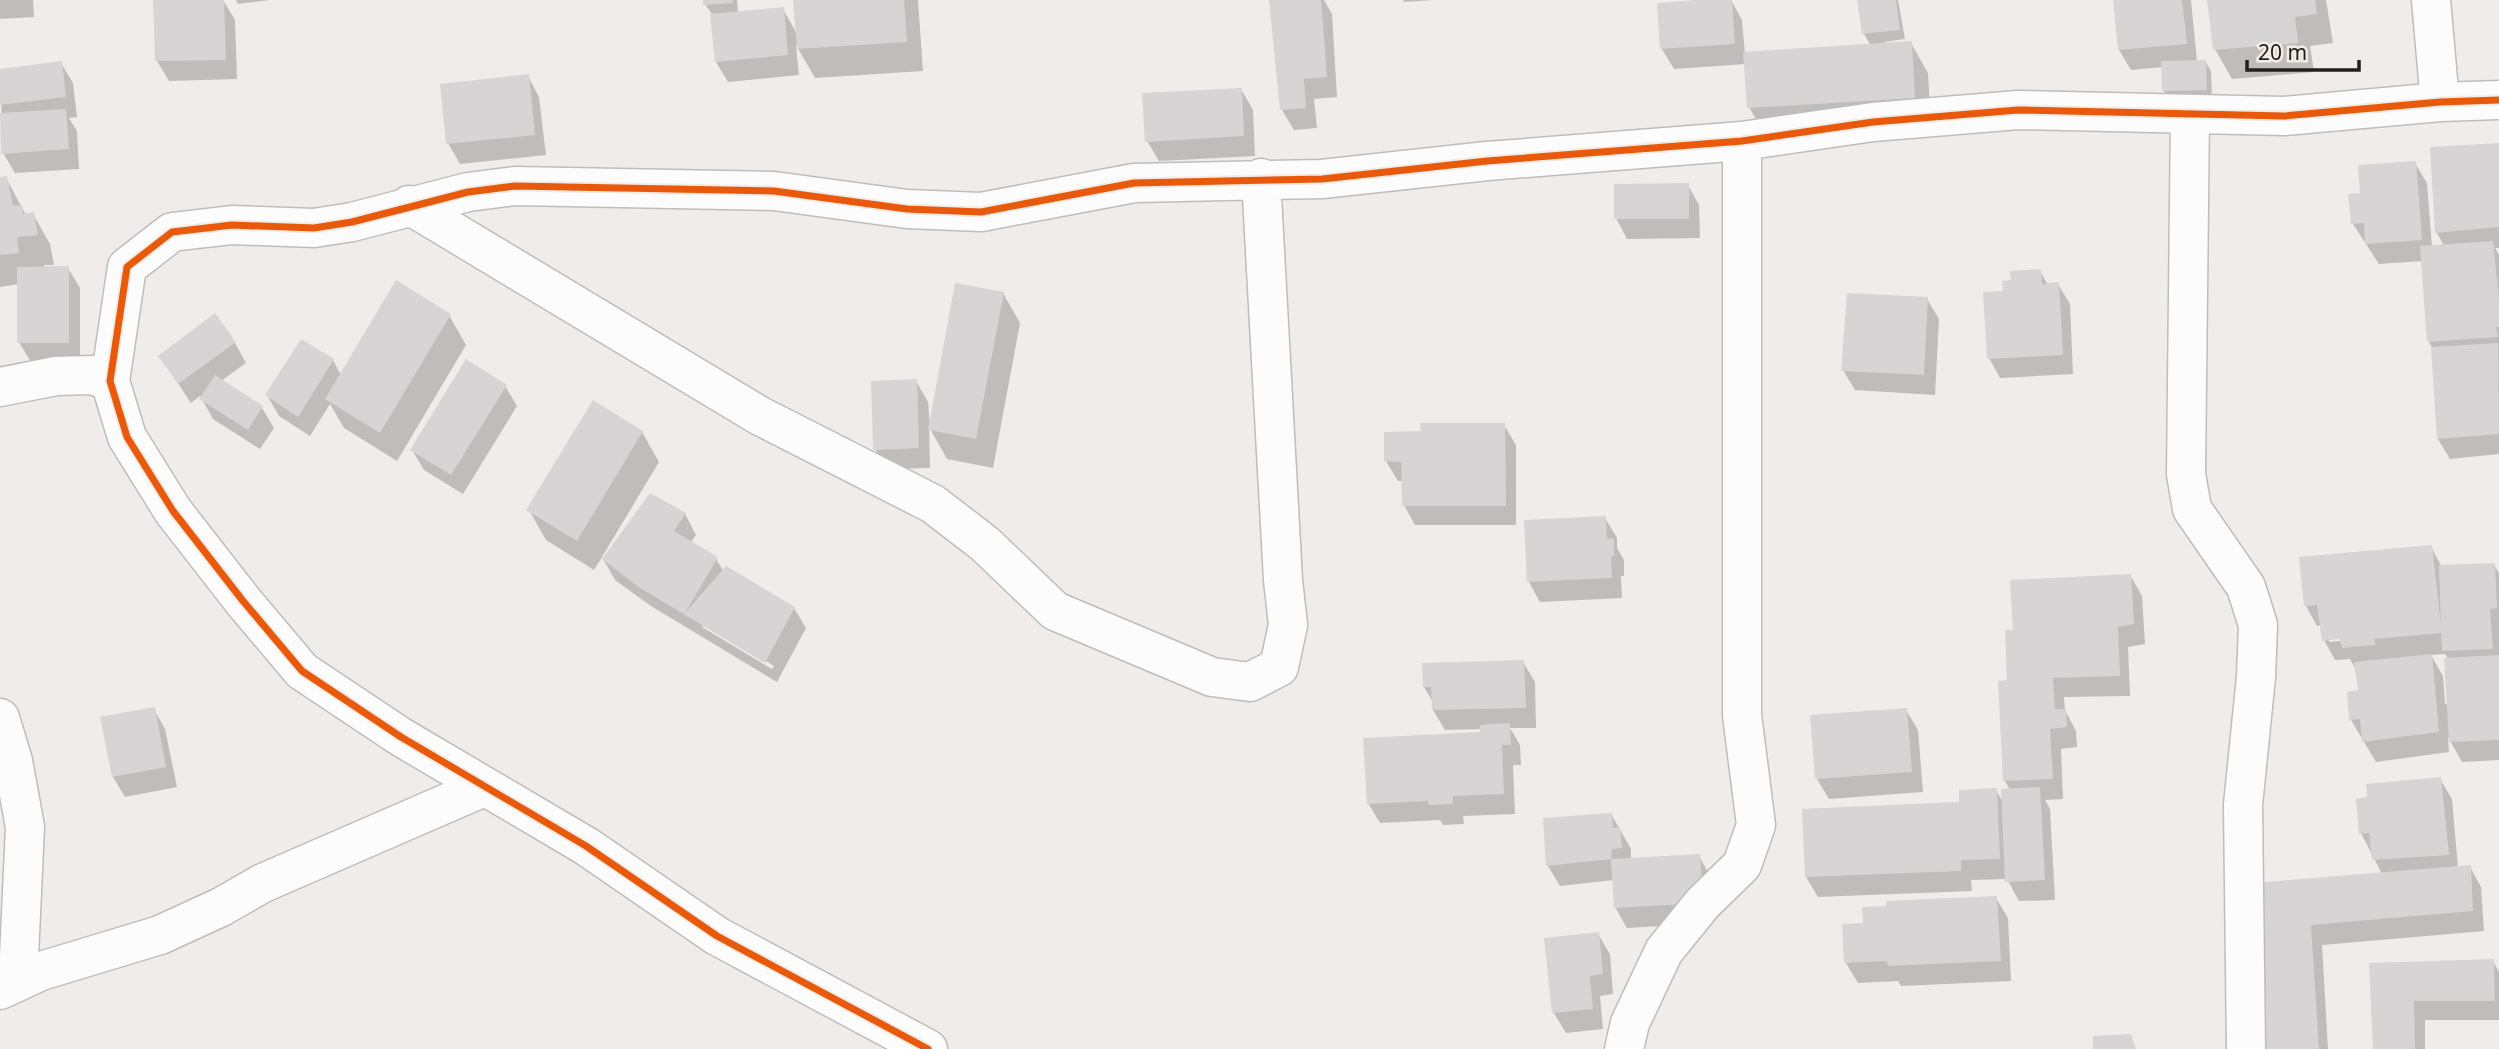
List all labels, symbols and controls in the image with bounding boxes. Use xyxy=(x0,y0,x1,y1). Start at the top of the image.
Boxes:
scale bar xyxy=(2247,28,2359,72)
text: 20 m xyxy=(2258,38,2307,66)

